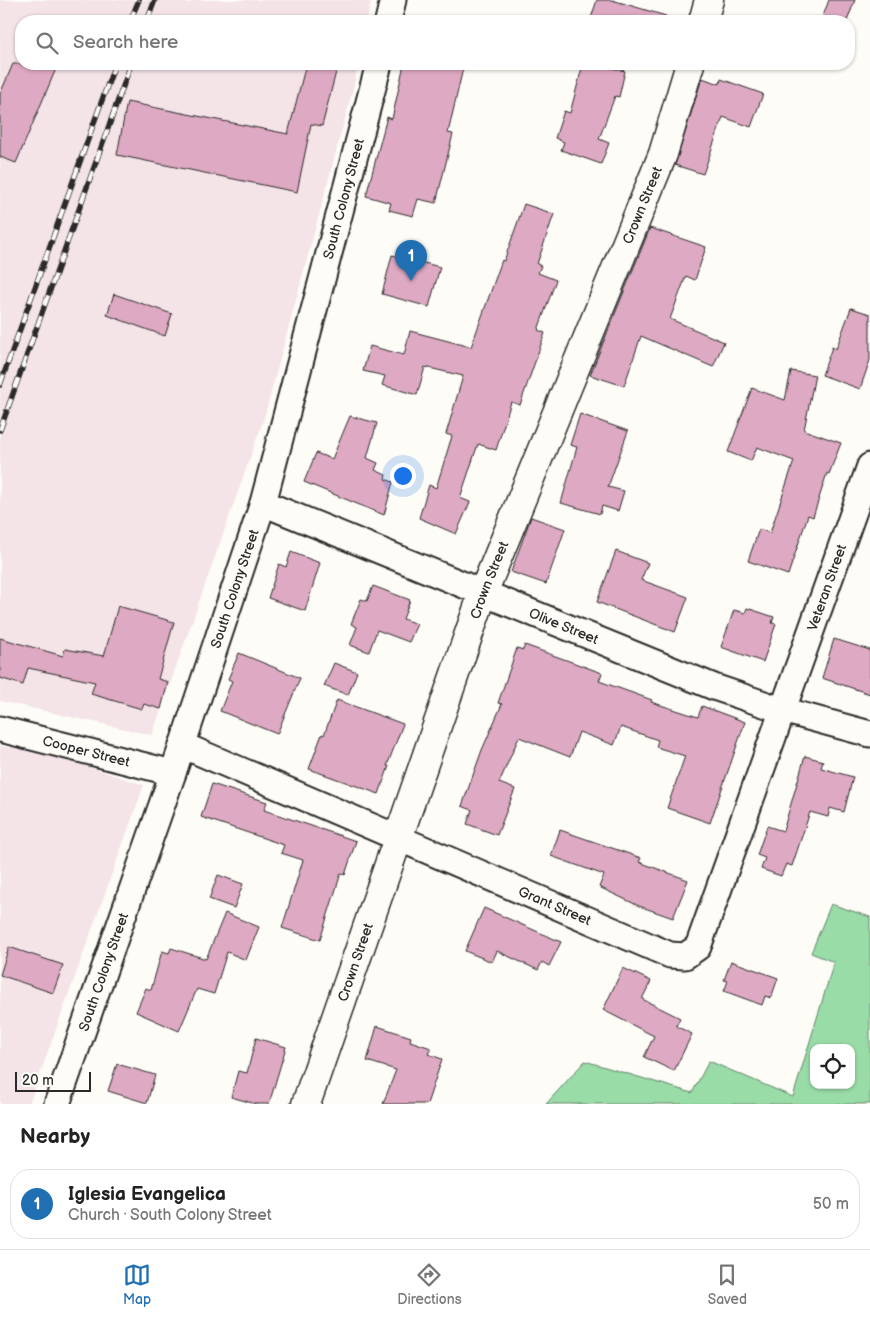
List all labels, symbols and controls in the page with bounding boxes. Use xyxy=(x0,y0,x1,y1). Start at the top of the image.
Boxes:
search box xyxy=(15,15,855,70)
icon: search xyxy=(33,29,61,57)
text: Search here xyxy=(73,31,178,54)
street label: South Colony Street xyxy=(320,136,368,261)
street label: Crown Street xyxy=(619,164,666,246)
pin: 1 xyxy=(395,240,427,281)
your location xyxy=(390,463,416,489)
street label: South Colony Street xyxy=(207,527,263,650)
street label: Crown Street xyxy=(467,538,513,621)
street label: Veteran Street xyxy=(804,541,851,633)
street label: Olive Street xyxy=(526,604,602,648)
street label: Cooper Street xyxy=(41,732,132,771)
street label: Grant Street xyxy=(516,883,594,929)
street label: South Colony Street xyxy=(75,910,133,1033)
street label: Crown Street xyxy=(334,920,377,1004)
map controls xyxy=(810,1044,855,1089)
button: locate xyxy=(810,1044,855,1089)
scale bar xyxy=(15,1069,91,1092)
text: 20 m xyxy=(22,1072,54,1089)
text: Nearby xyxy=(20,1124,90,1149)
text: Iglesia Evangelica xyxy=(68,1183,226,1206)
text: 1 xyxy=(34,1195,40,1214)
text: 50 m xyxy=(813,1195,849,1214)
text: Church · South Colony Street xyxy=(68,1206,272,1225)
tab: Map xyxy=(123,1261,151,1308)
tab: Directions xyxy=(397,1261,462,1308)
tab: Saved xyxy=(708,1261,747,1308)

